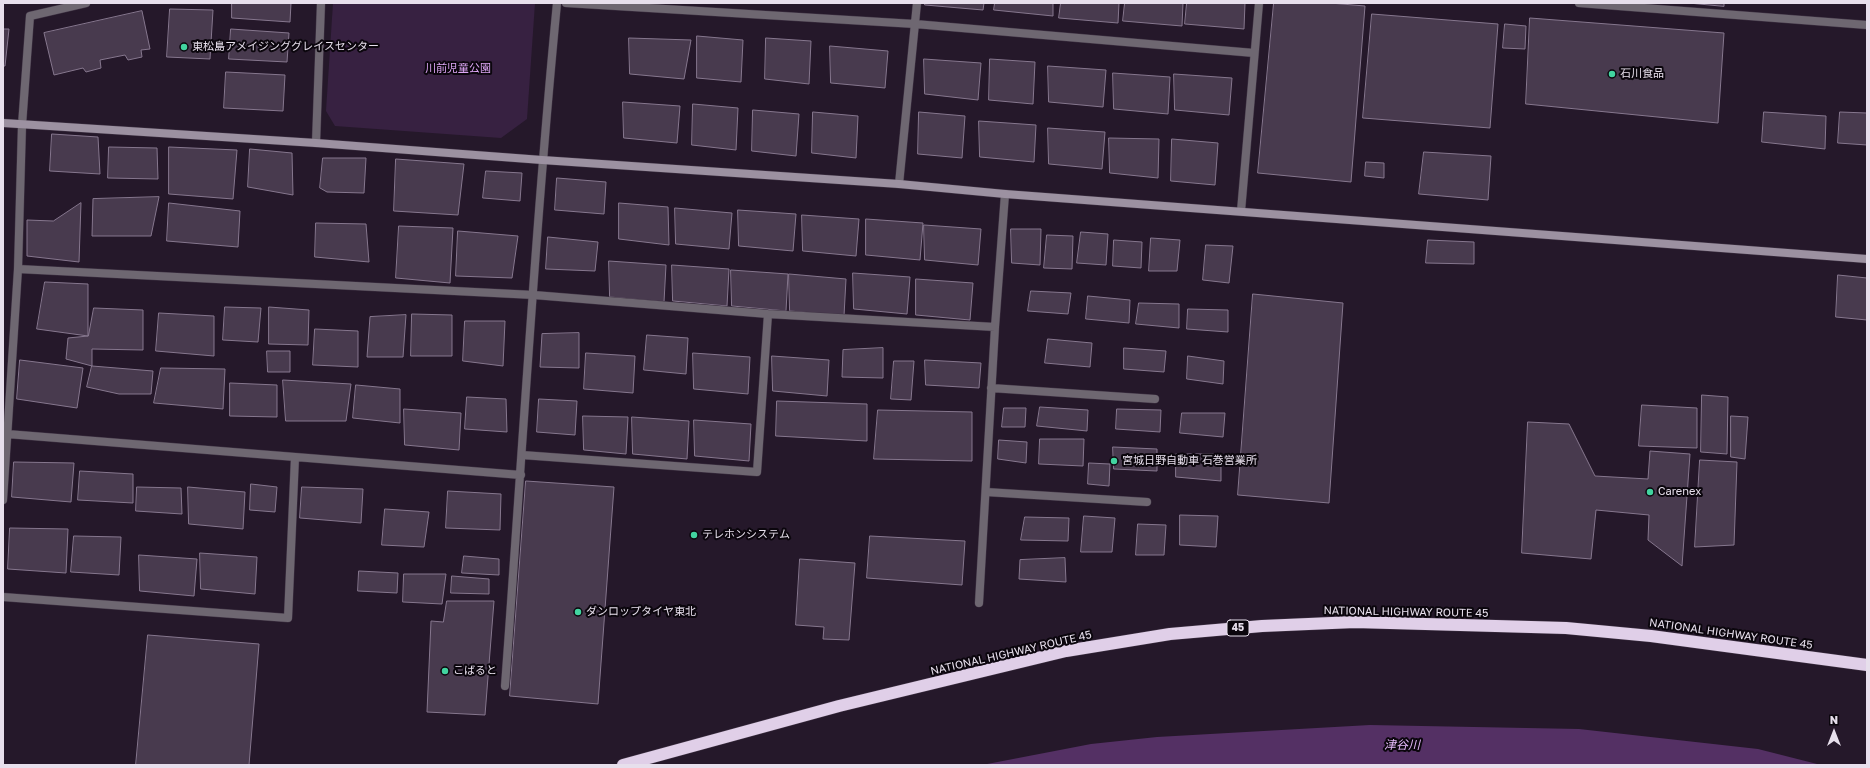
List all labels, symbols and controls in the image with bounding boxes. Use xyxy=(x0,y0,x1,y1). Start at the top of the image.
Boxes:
place label: 東松島アメイジンググレイスセンター xyxy=(192,40,379,54)
marker: 東松島アメイジンググレイスセンター xyxy=(179,42,189,52)
park label: 川前児童公園 xyxy=(425,62,491,76)
place label: 石川食品 xyxy=(1620,67,1664,81)
marker: 石川食品 xyxy=(1607,69,1617,79)
place label: 宮城日野自動車 石巻営業所 xyxy=(1122,454,1257,468)
marker: 宮城日野自動車 石巻営業所 xyxy=(1109,456,1119,466)
place label: Carenex xyxy=(1658,485,1701,499)
marker: Carenex xyxy=(1645,487,1655,497)
place label: テレホンシステム xyxy=(702,528,790,542)
marker: テレホンシステム xyxy=(689,530,699,540)
street label: NATIONAL HIGHWAY ROUTE 45 xyxy=(1323,604,1489,620)
place label: ダンロップタイヤ東北 xyxy=(586,605,696,619)
marker: ダンロップタイヤ東北 xyxy=(573,607,583,617)
street label: NATIONAL HIGHWAY ROUTE 45 xyxy=(1648,616,1814,652)
road number: 45 xyxy=(1227,620,1249,636)
street label: NATIONAL HIGHWAY ROUTE 45 xyxy=(929,628,1093,678)
place label: こばると xyxy=(453,664,497,678)
marker: こばると xyxy=(440,666,450,676)
north arrow xyxy=(1814,712,1854,752)
text: N xyxy=(1830,713,1838,726)
water label: 津谷川 xyxy=(1384,738,1420,752)

